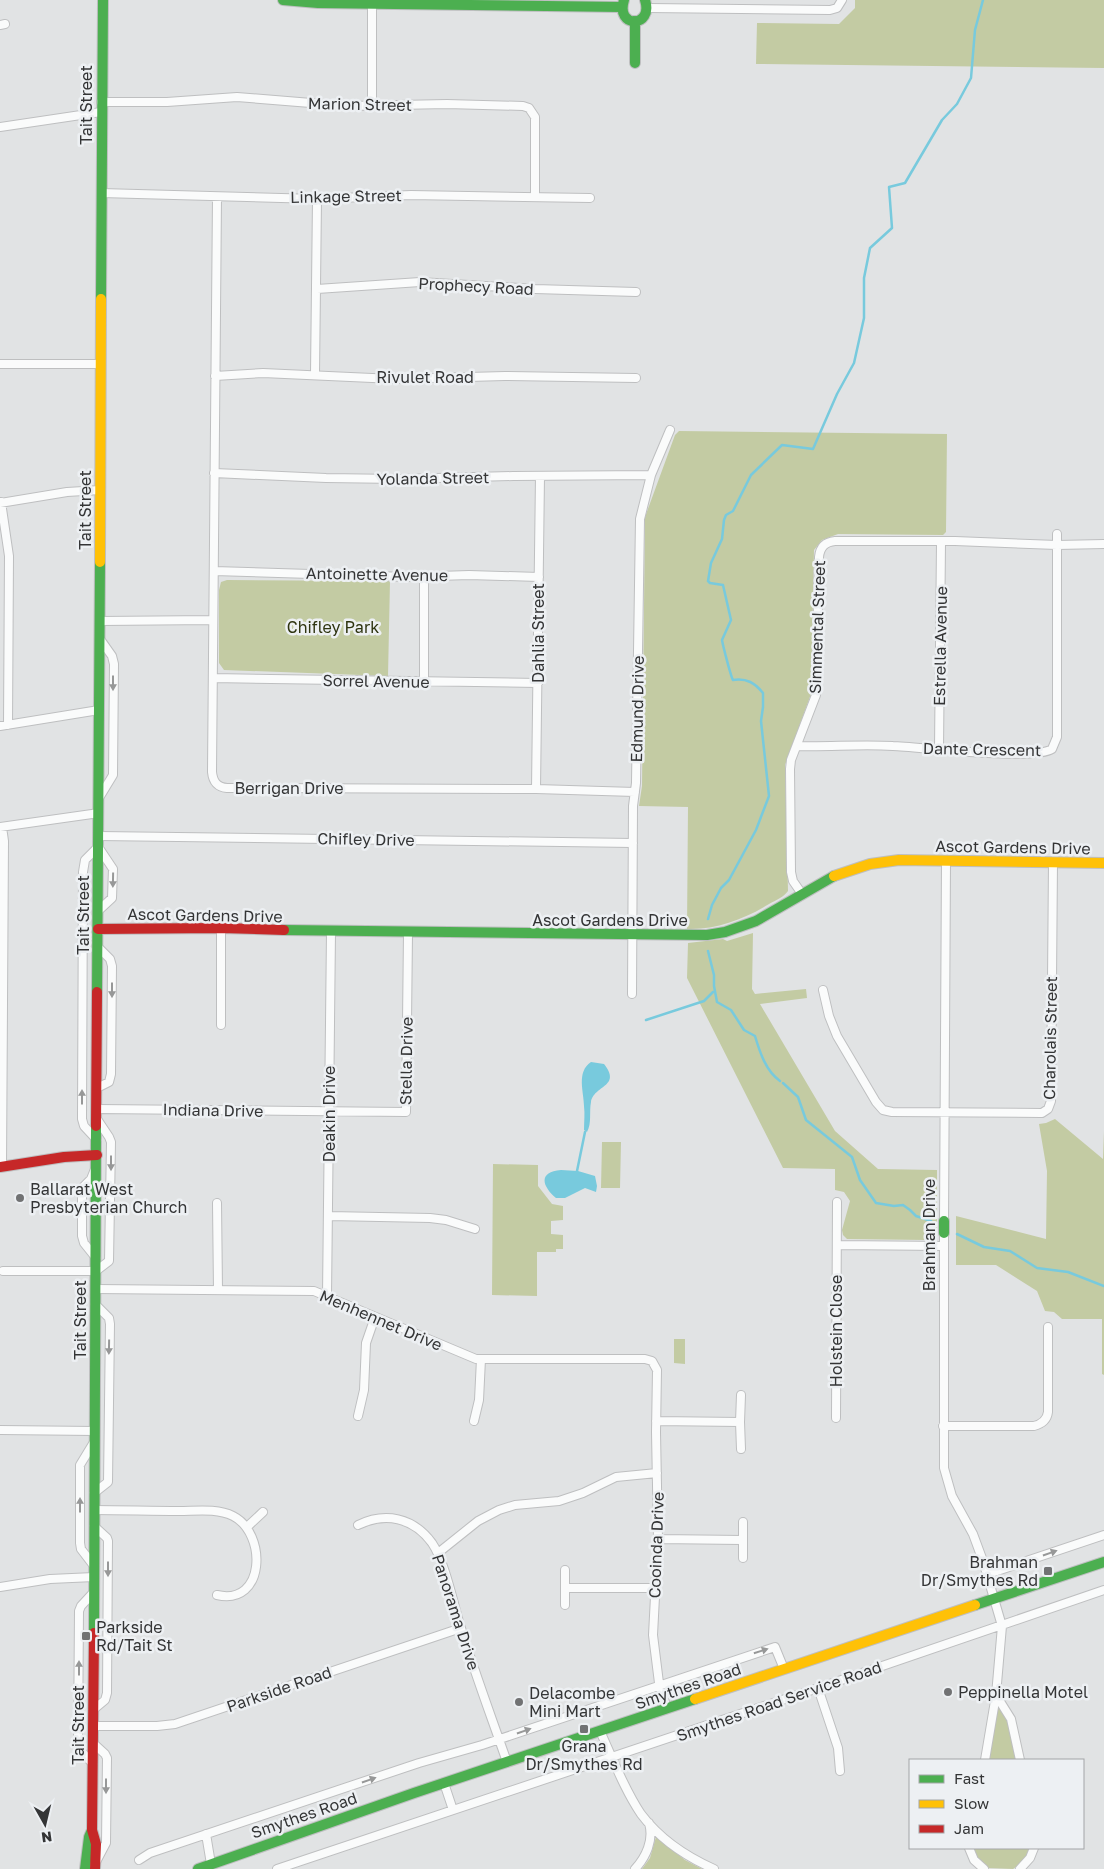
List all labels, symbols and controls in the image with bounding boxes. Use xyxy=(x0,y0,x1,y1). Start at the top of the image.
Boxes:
street label: Tait Street xyxy=(76,65,96,145)
street label: Marion Street xyxy=(308,93,412,115)
street label: Linkage Street xyxy=(290,185,402,207)
street label: Prophecy Road xyxy=(418,273,534,299)
street label: Rivulet Road xyxy=(376,367,474,387)
street label: Yolanda Street xyxy=(376,467,490,489)
street label: Tait Street xyxy=(75,470,95,550)
street label: Simmental Street xyxy=(805,560,829,694)
street label: Antoinette Avenue xyxy=(306,563,448,585)
street label: Dahlia Street xyxy=(528,583,548,683)
street label: Estrella Avenue xyxy=(929,586,951,706)
park label: Chifley Park xyxy=(287,617,379,637)
street label: Edmund Drive xyxy=(626,656,648,762)
street label: Sorrel Avenue xyxy=(322,670,430,692)
one-way arrow xyxy=(109,675,117,691)
street label: Dante Crescent xyxy=(923,738,1041,760)
street label: Berrigan Drive xyxy=(234,778,344,798)
street label: Chifley Drive xyxy=(317,828,415,850)
street label: Ascot Gardens Drive xyxy=(935,836,1091,858)
one-way arrow xyxy=(109,873,117,889)
street label: Tait Street xyxy=(73,875,93,955)
street label: Ascot Gardens Drive xyxy=(127,904,283,926)
street label: Ascot Gardens Drive xyxy=(532,910,688,930)
street label: Charolais Street xyxy=(1039,976,1061,1100)
one-way arrow xyxy=(108,982,116,998)
street label: Stella Drive xyxy=(395,1017,417,1105)
street label: Deakin Drive xyxy=(319,1066,339,1162)
one-way arrow xyxy=(78,1088,86,1104)
street label: Indiana Drive xyxy=(163,1099,263,1121)
one-way arrow xyxy=(107,1155,115,1171)
place label: Ballarat West Presbyterian Church xyxy=(30,1179,187,1217)
street label: Brahman Drive xyxy=(919,1179,939,1291)
marker: Ballarat West Presbyterian Church xyxy=(14,1192,26,1204)
street label: Holstein Close xyxy=(826,1275,846,1387)
street label: Tait Street xyxy=(70,1280,90,1360)
street label: Menhennet Drive xyxy=(317,1285,445,1355)
one-way arrow xyxy=(105,1340,113,1356)
street label: Cooinda Drive xyxy=(644,1491,668,1599)
one-way arrow xyxy=(76,1497,84,1513)
one-way arrow xyxy=(1043,1549,1058,1556)
street label: Panorama Drive xyxy=(428,1551,484,1673)
place label: Brahman Dr/Smythes Rd xyxy=(921,1552,1038,1590)
one-way arrow xyxy=(104,1561,112,1577)
marker: Brahman Dr/Smythes Rd xyxy=(1042,1565,1054,1577)
place label: Parkside Rd/Tait St xyxy=(96,1617,173,1655)
marker: Parkside Rd/Tait St xyxy=(80,1630,92,1642)
one-way arrow xyxy=(753,1647,768,1654)
street label: Smythes Road Service Road xyxy=(674,1656,884,1746)
street label: Smythes Road xyxy=(632,1659,744,1713)
one-way arrow xyxy=(75,1660,83,1676)
street label: Parkside Road xyxy=(224,1662,334,1716)
place label: Peppinella Motel xyxy=(958,1682,1088,1702)
place label: Delacombe Mini Mart xyxy=(529,1683,615,1721)
street label: Tait Street xyxy=(68,1685,88,1765)
marker: Peppinella Motel xyxy=(942,1686,954,1698)
marker: Delacombe Mini Mart xyxy=(513,1696,525,1708)
marker: Grana Dr/Smythes Rd xyxy=(578,1723,590,1735)
one-way arrow xyxy=(516,1727,531,1734)
place label: Grana Dr/Smythes Rd xyxy=(525,1736,643,1774)
legend xyxy=(909,1759,1084,1849)
text: Fast xyxy=(954,1769,985,1787)
one-way arrow xyxy=(362,1776,377,1784)
one-way arrow xyxy=(102,1778,110,1794)
street label: Smythes Road xyxy=(248,1788,360,1842)
text: Slow xyxy=(954,1794,989,1812)
north arrow xyxy=(20,1799,70,1849)
text: Jam xyxy=(954,1819,984,1837)
text: N xyxy=(40,1828,53,1847)

